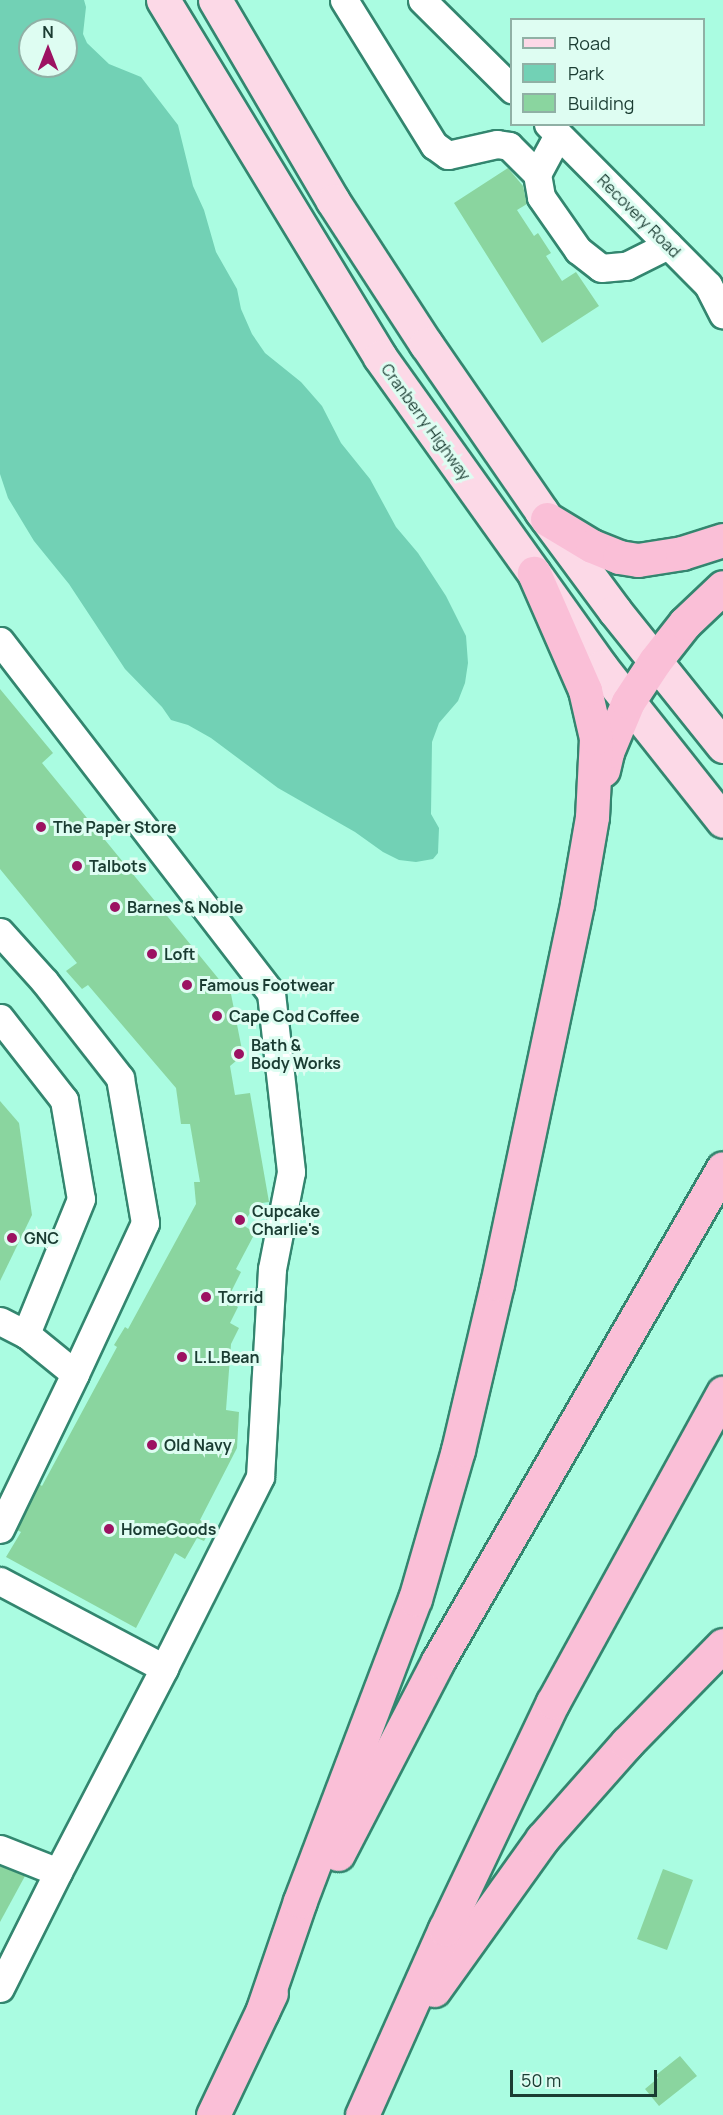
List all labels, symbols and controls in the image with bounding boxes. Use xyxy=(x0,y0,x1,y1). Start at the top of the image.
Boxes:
north arrow xyxy=(18,18,78,78)
legend xyxy=(510,18,705,126)
text: N xyxy=(42,21,54,43)
text: Road xyxy=(568,31,611,55)
text: Park xyxy=(568,61,604,85)
text: Building xyxy=(568,91,634,115)
street label: Recovery Road xyxy=(593,170,685,262)
street label: Cranberry Highway xyxy=(377,360,475,484)
place label: The Paper Store xyxy=(53,817,177,837)
marker: The Paper Store xyxy=(34,820,48,834)
place label: Talbots xyxy=(89,856,147,876)
marker: Talbots xyxy=(70,859,84,873)
place label: Barnes & Noble xyxy=(127,897,243,917)
marker: Barnes & Noble xyxy=(108,900,122,914)
place label: Loft xyxy=(164,944,195,964)
marker: Loft xyxy=(145,947,159,961)
place label: Famous Footwear xyxy=(199,975,335,995)
marker: Famous Footwear xyxy=(180,978,194,992)
place label: Cape Cod Coffee xyxy=(229,1006,360,1026)
marker: Cape Cod Coffee xyxy=(210,1009,224,1023)
place label: Bath & Body Works xyxy=(251,1035,341,1073)
marker: Bath & Body Works xyxy=(232,1047,246,1061)
place label: Cupcake Charlie's xyxy=(252,1201,320,1239)
marker: Cupcake Charlie's xyxy=(233,1213,247,1227)
place label: GNC xyxy=(24,1228,59,1248)
marker: GNC xyxy=(5,1231,19,1245)
place label: Torrid xyxy=(218,1287,263,1307)
marker: Torrid xyxy=(199,1290,213,1304)
place label: L.L.Bean xyxy=(194,1347,260,1367)
marker: L.L.Bean xyxy=(175,1350,189,1364)
place label: Old Navy xyxy=(164,1435,232,1455)
marker: Old Navy xyxy=(145,1438,159,1452)
place label: HomeGoods xyxy=(121,1519,216,1539)
marker: HomeGoods xyxy=(102,1522,116,1536)
scale bar xyxy=(513,2058,660,2096)
text: 50 m xyxy=(521,2068,561,2092)

